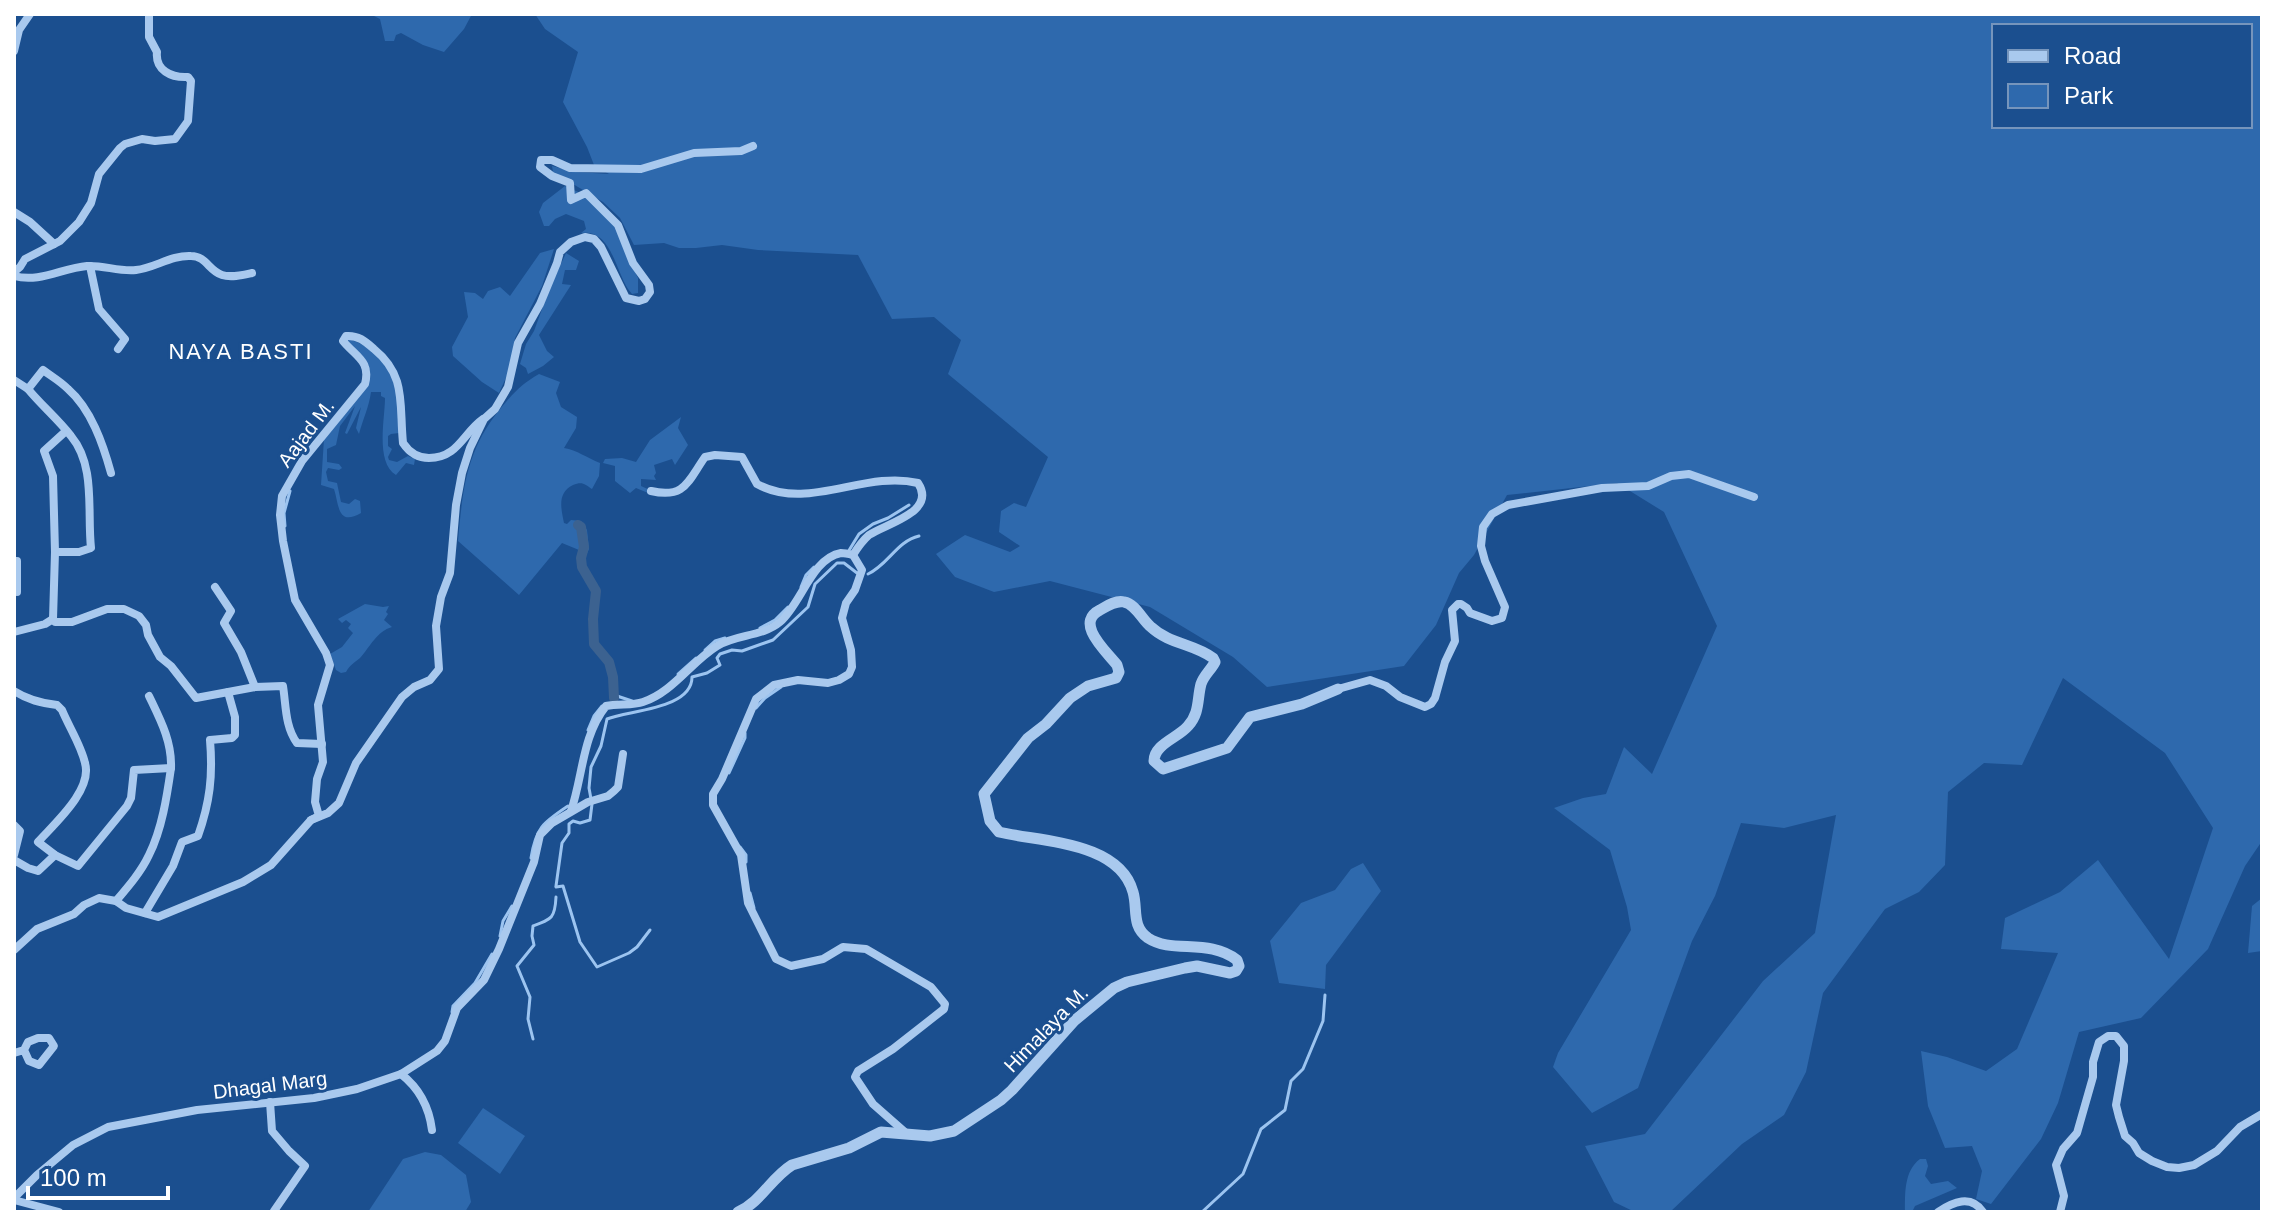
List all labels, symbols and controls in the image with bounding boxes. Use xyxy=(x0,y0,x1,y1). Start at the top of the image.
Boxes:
legend xyxy=(1992,24,2252,128)
text: Road xyxy=(2064,42,2121,69)
text: Park xyxy=(2064,82,2114,109)
district label: NAYA BASTI xyxy=(168,339,314,364)
street label: Aajad M. xyxy=(273,395,339,471)
street label: Himalaya M. xyxy=(999,981,1093,1077)
street label: Dhagal Marg xyxy=(212,1067,328,1103)
scale bar xyxy=(28,1150,168,1200)
text: 100 m xyxy=(40,1164,107,1191)

